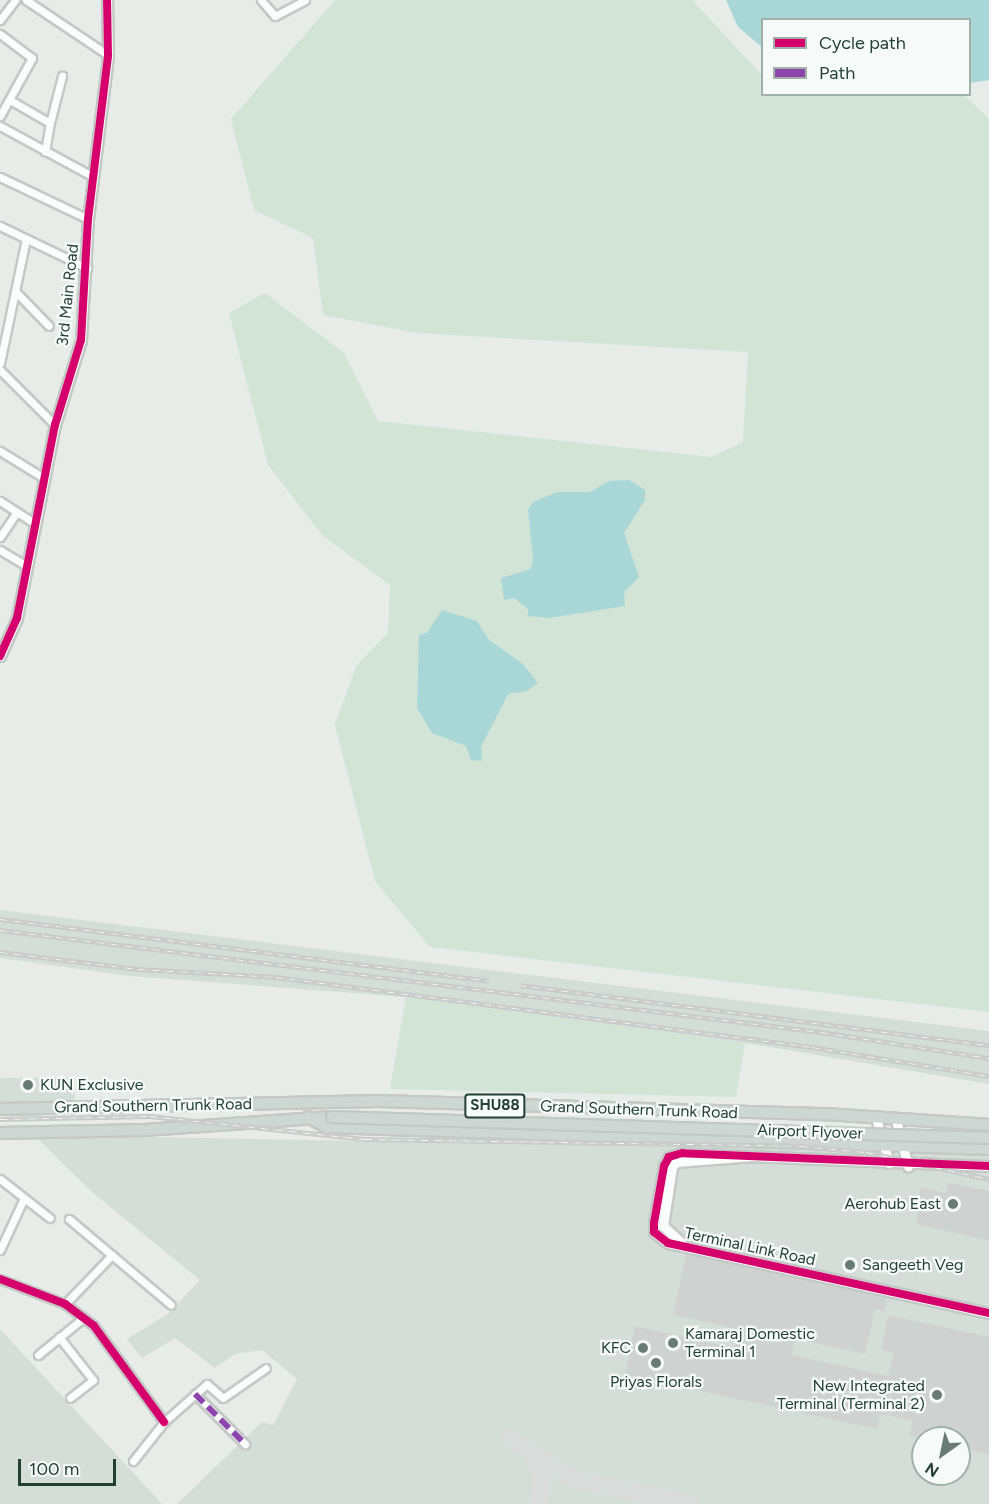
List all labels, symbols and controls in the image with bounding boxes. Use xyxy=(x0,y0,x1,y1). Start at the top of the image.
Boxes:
legend xyxy=(761,18,971,96)
text: Cycle path xyxy=(819,32,906,54)
text: Path xyxy=(819,62,855,84)
street label: 3rd Main Road xyxy=(53,243,83,347)
place label: KUN Exclusive xyxy=(40,1075,144,1095)
marker: KUN Exclusive xyxy=(21,1078,35,1092)
road number: SHU88 xyxy=(464,1094,526,1118)
street label: Grand Southern Trunk Road xyxy=(54,1095,252,1117)
street label: Grand Southern Trunk Road xyxy=(540,1097,738,1123)
street label: Airport Flyover xyxy=(757,1121,863,1143)
place label: Aerohub East xyxy=(845,1194,941,1214)
marker: Aerohub East xyxy=(946,1197,960,1211)
street label: Terminal Link Road xyxy=(683,1224,817,1270)
place label: Sangeeth Veg xyxy=(862,1255,963,1275)
marker: Sangeeth Veg xyxy=(843,1258,857,1272)
place label: Kamaraj Domestic Terminal 1 xyxy=(685,1324,815,1362)
marker: Kamaraj Domestic Terminal 1 xyxy=(666,1336,680,1350)
place label: KFC xyxy=(601,1338,631,1358)
marker: KFC xyxy=(636,1341,650,1355)
marker: Priyas Florals xyxy=(649,1356,663,1370)
place label: Priyas Florals xyxy=(610,1372,702,1392)
place label: New Integrated Terminal (Terminal 2) xyxy=(777,1376,925,1414)
marker: New Integrated Terminal (Terminal 2) xyxy=(930,1388,944,1402)
north arrow xyxy=(911,1426,971,1486)
scale bar xyxy=(21,1447,118,1485)
text: 100 m xyxy=(29,1458,79,1480)
text: N xyxy=(922,1459,942,1481)

